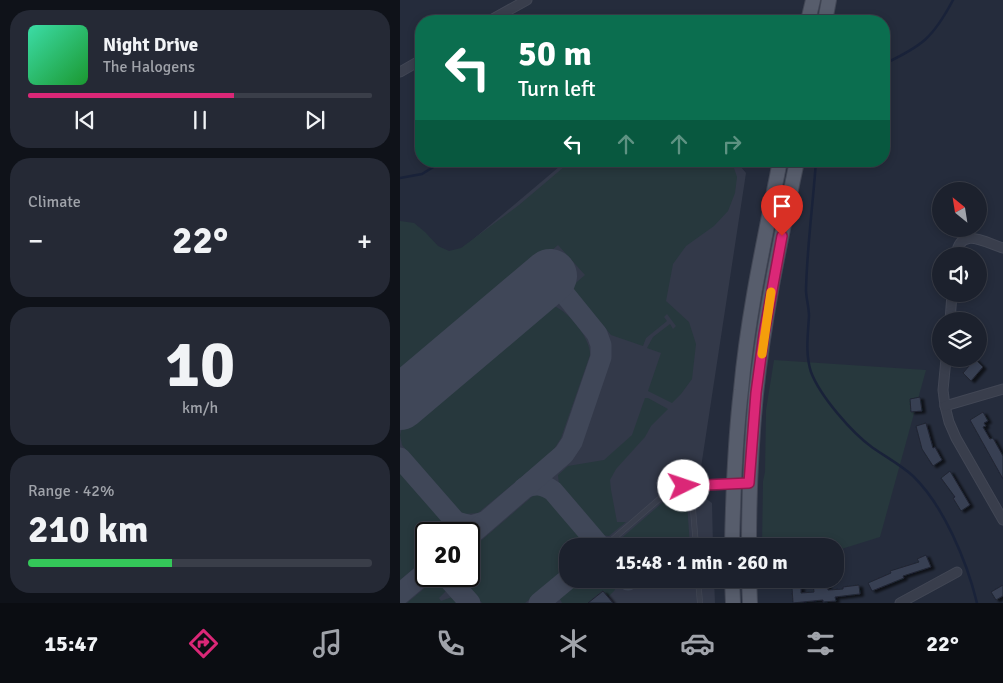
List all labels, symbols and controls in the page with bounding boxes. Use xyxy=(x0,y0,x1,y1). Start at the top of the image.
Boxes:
text: 50 m xyxy=(518,32,592,75)
text: Night Drive xyxy=(103,33,198,57)
icon: left xyxy=(435,35,500,100)
text: The Halogens xyxy=(103,57,195,77)
text: Turn left xyxy=(518,75,596,102)
icon: previous xyxy=(71,106,99,134)
icon: pause xyxy=(186,106,214,134)
icon: next xyxy=(301,106,329,134)
icon: left xyxy=(559,130,587,158)
icon: ahead xyxy=(612,130,640,158)
icon: ahead xyxy=(665,130,693,158)
icon: right xyxy=(718,130,746,158)
north arrow xyxy=(932,182,988,238)
map controls xyxy=(932,182,987,367)
pin xyxy=(761,185,803,236)
text: Climate xyxy=(28,192,81,212)
icon: arrive xyxy=(768,192,796,220)
text: 22° xyxy=(172,217,228,264)
text: − xyxy=(28,224,43,258)
text: + xyxy=(357,224,372,258)
button: sound xyxy=(932,247,987,302)
button: layers xyxy=(932,312,987,367)
text: 10 xyxy=(165,325,235,405)
text: km/h xyxy=(182,398,218,418)
position arrow xyxy=(657,459,709,511)
text: Range · 42% xyxy=(28,481,114,501)
text: 210 km xyxy=(28,506,149,553)
speed limit sign: 20 xyxy=(415,522,480,587)
text: 15:48 · 1 min · 260 m xyxy=(615,551,788,575)
icon: directions xyxy=(186,626,221,661)
icon: music xyxy=(310,626,345,661)
icon: phone xyxy=(433,626,468,661)
icon: climate xyxy=(556,626,591,661)
icon: car xyxy=(680,626,715,661)
icon: filters xyxy=(803,626,838,661)
text: 15:47 xyxy=(44,630,98,657)
text: 22° xyxy=(926,630,959,657)

